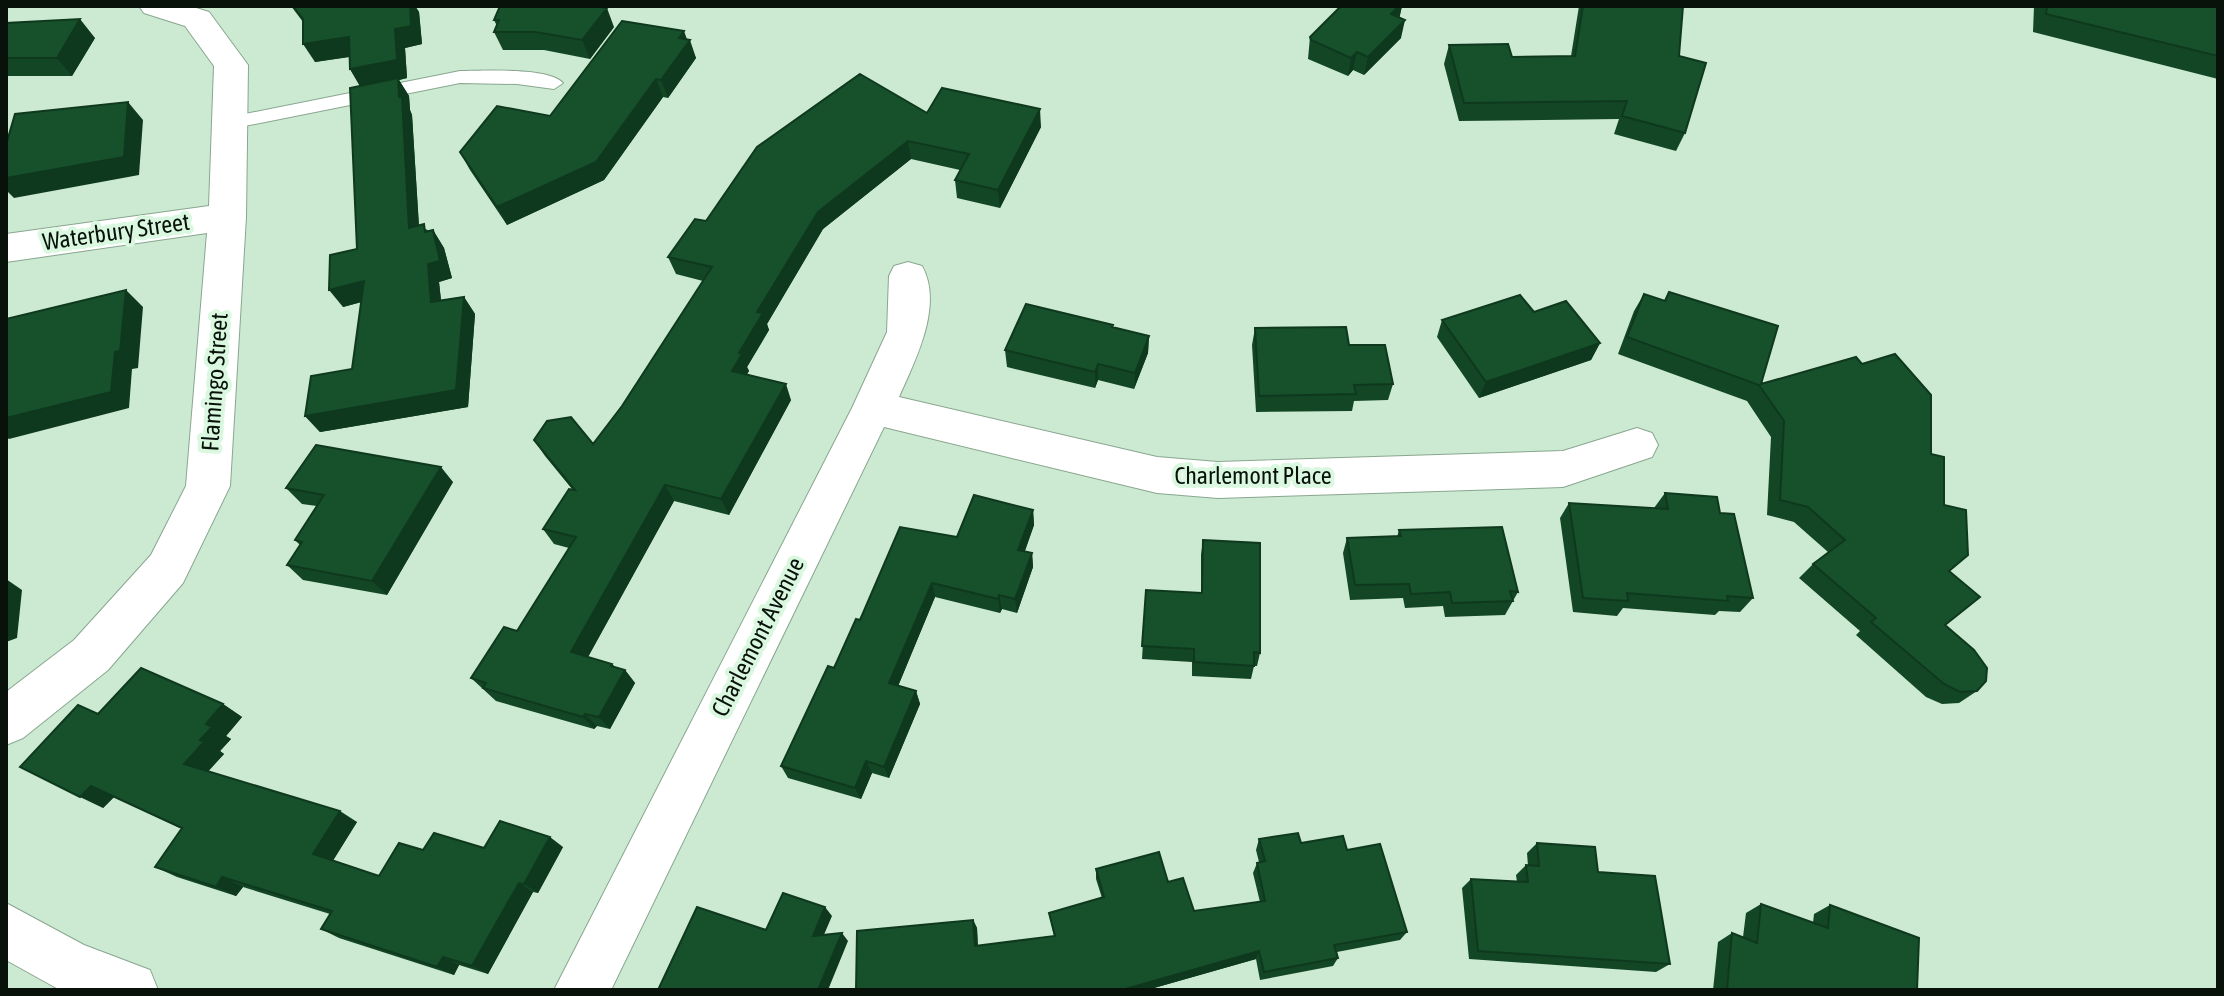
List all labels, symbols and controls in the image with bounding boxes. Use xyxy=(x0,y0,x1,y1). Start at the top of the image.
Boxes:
street label: Waterbury Street xyxy=(41,208,191,255)
street label: Flamingo Street xyxy=(196,312,233,452)
street label: Charlemont Place xyxy=(1174,462,1332,489)
street label: Charlemont Avenue xyxy=(706,553,809,721)

